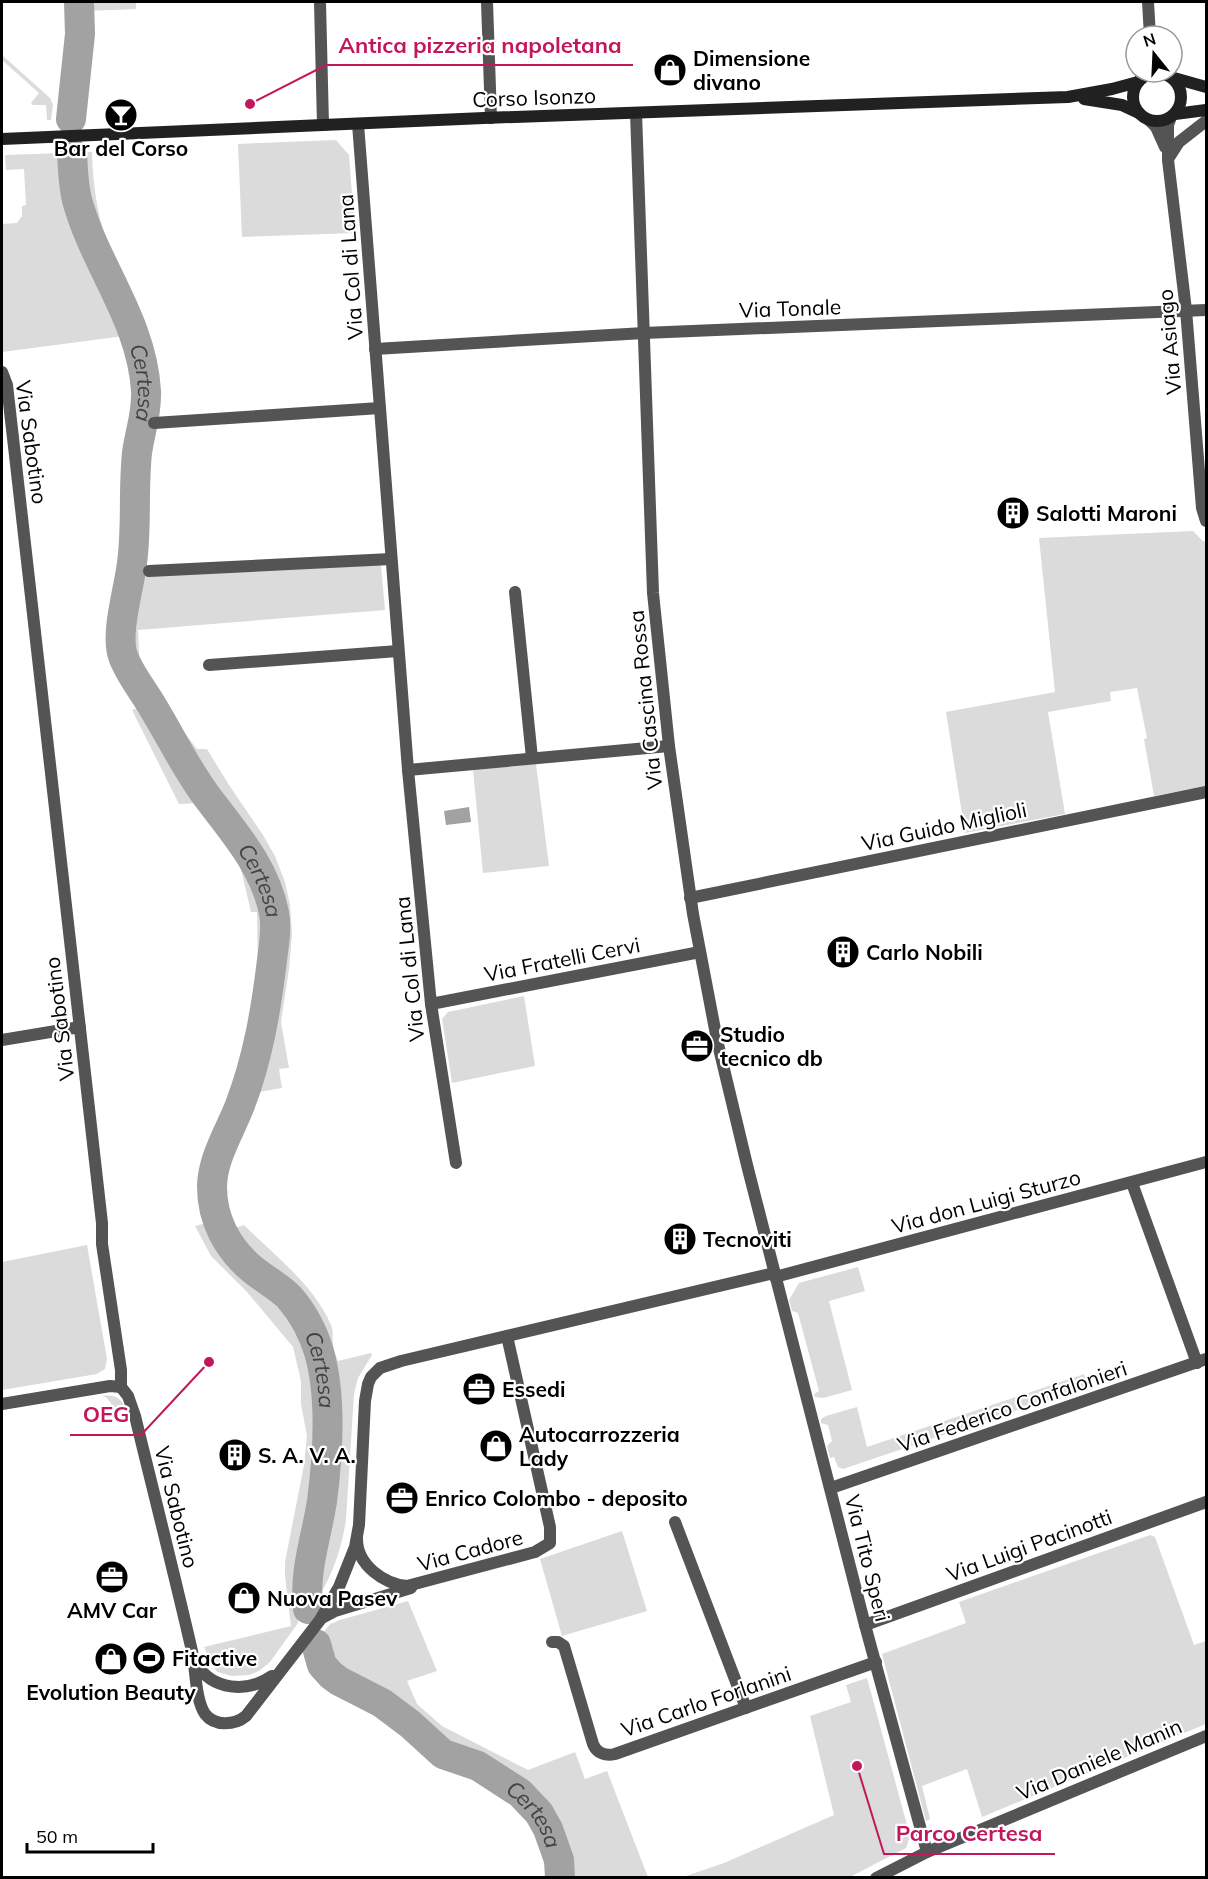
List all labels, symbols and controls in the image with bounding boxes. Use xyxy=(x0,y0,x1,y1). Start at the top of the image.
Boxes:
north arrow xyxy=(1124,24,1184,84)
callout: Antica pizzeria napoletana xyxy=(326,25,633,65)
text: N xyxy=(1141,28,1158,51)
text: Antica pizzeria napoletana xyxy=(338,31,622,59)
place label: Dimensione divano xyxy=(693,45,810,95)
shop icon: Dimensione divano xyxy=(652,52,688,88)
street label: Corso Isonzo xyxy=(472,82,596,112)
bar icon: Bar del Corso xyxy=(103,97,139,133)
place label: Bar del Corso xyxy=(54,135,188,161)
street label: Via Col di Lana xyxy=(332,193,368,341)
street label: Via Asiago xyxy=(1151,288,1187,396)
street label: Via Tonale xyxy=(739,293,841,323)
water label: Certesa xyxy=(124,340,160,424)
street label: Via Sabotino xyxy=(10,379,54,505)
building icon: Salotti Maroni xyxy=(995,495,1031,531)
place label: Salotti Maroni xyxy=(1036,500,1177,526)
street label: Via Cascina Rossa xyxy=(623,609,667,791)
street label: Via Guido Miglioli xyxy=(859,796,1029,856)
water label: Certesa xyxy=(232,838,289,920)
street label: Via Col di Lana xyxy=(388,895,430,1043)
street label: Via Fratelli Cervi xyxy=(482,931,642,987)
building icon: Carlo Nobili xyxy=(825,934,861,970)
place label: Carlo Nobili xyxy=(866,939,983,965)
street label: Via Sabotino xyxy=(39,956,79,1082)
place label: Studio tecnico db xyxy=(720,1021,823,1071)
office icon: Studio tecnico db xyxy=(679,1028,715,1064)
street label: Via don Luigi Sturzo xyxy=(889,1163,1083,1239)
building icon: Tecnoviti xyxy=(662,1221,698,1257)
place label: Tecnoviti xyxy=(703,1226,792,1252)
water label: Certesa xyxy=(299,1327,341,1409)
street label: Via Federico Confalonieri xyxy=(894,1355,1130,1457)
office icon: Essedi xyxy=(461,1371,497,1407)
place label: Essedi xyxy=(502,1376,565,1402)
callout: OEG xyxy=(70,1395,141,1435)
text: OEG xyxy=(83,1400,129,1428)
place label: Autocarrozzeria Lady xyxy=(519,1421,680,1471)
shop icon: Autocarrozzeria Lady xyxy=(478,1428,514,1464)
building icon: S. A. V. A. xyxy=(217,1437,253,1473)
place label: S. A. V. A. xyxy=(258,1442,356,1468)
street label: Via Sabotino xyxy=(149,1443,205,1571)
office icon: Enrico Colombo - deposito xyxy=(384,1480,420,1516)
place label: Enrico Colombo - deposito xyxy=(425,1485,688,1511)
street label: Via Tito Speri xyxy=(840,1492,896,1624)
street label: Via Luigi Pacinotti xyxy=(943,1503,1115,1587)
street label: Via Cadore xyxy=(415,1523,525,1577)
office icon: AMV Car xyxy=(94,1559,130,1595)
shop icon: Nuova Pasev xyxy=(226,1580,262,1616)
place label: Nuova Pasev xyxy=(267,1585,398,1611)
place label: AMV Car xyxy=(67,1597,158,1623)
sports icon: Fitactive xyxy=(131,1640,167,1676)
shop icon: Evolution Beauty xyxy=(93,1641,129,1677)
place label: Fitactive xyxy=(172,1645,257,1671)
street label: Via Carlo Forlanini xyxy=(618,1660,794,1742)
place label: Evolution Beauty xyxy=(26,1679,196,1705)
street label: Via Daniele Manin xyxy=(1013,1712,1185,1806)
water label: Certesa xyxy=(501,1774,568,1852)
callout: Parco Certesa xyxy=(884,1814,1055,1854)
scale bar xyxy=(27,1816,153,1854)
text: Parco Certesa xyxy=(896,1819,1042,1847)
text: 50 m xyxy=(36,1825,78,1848)

